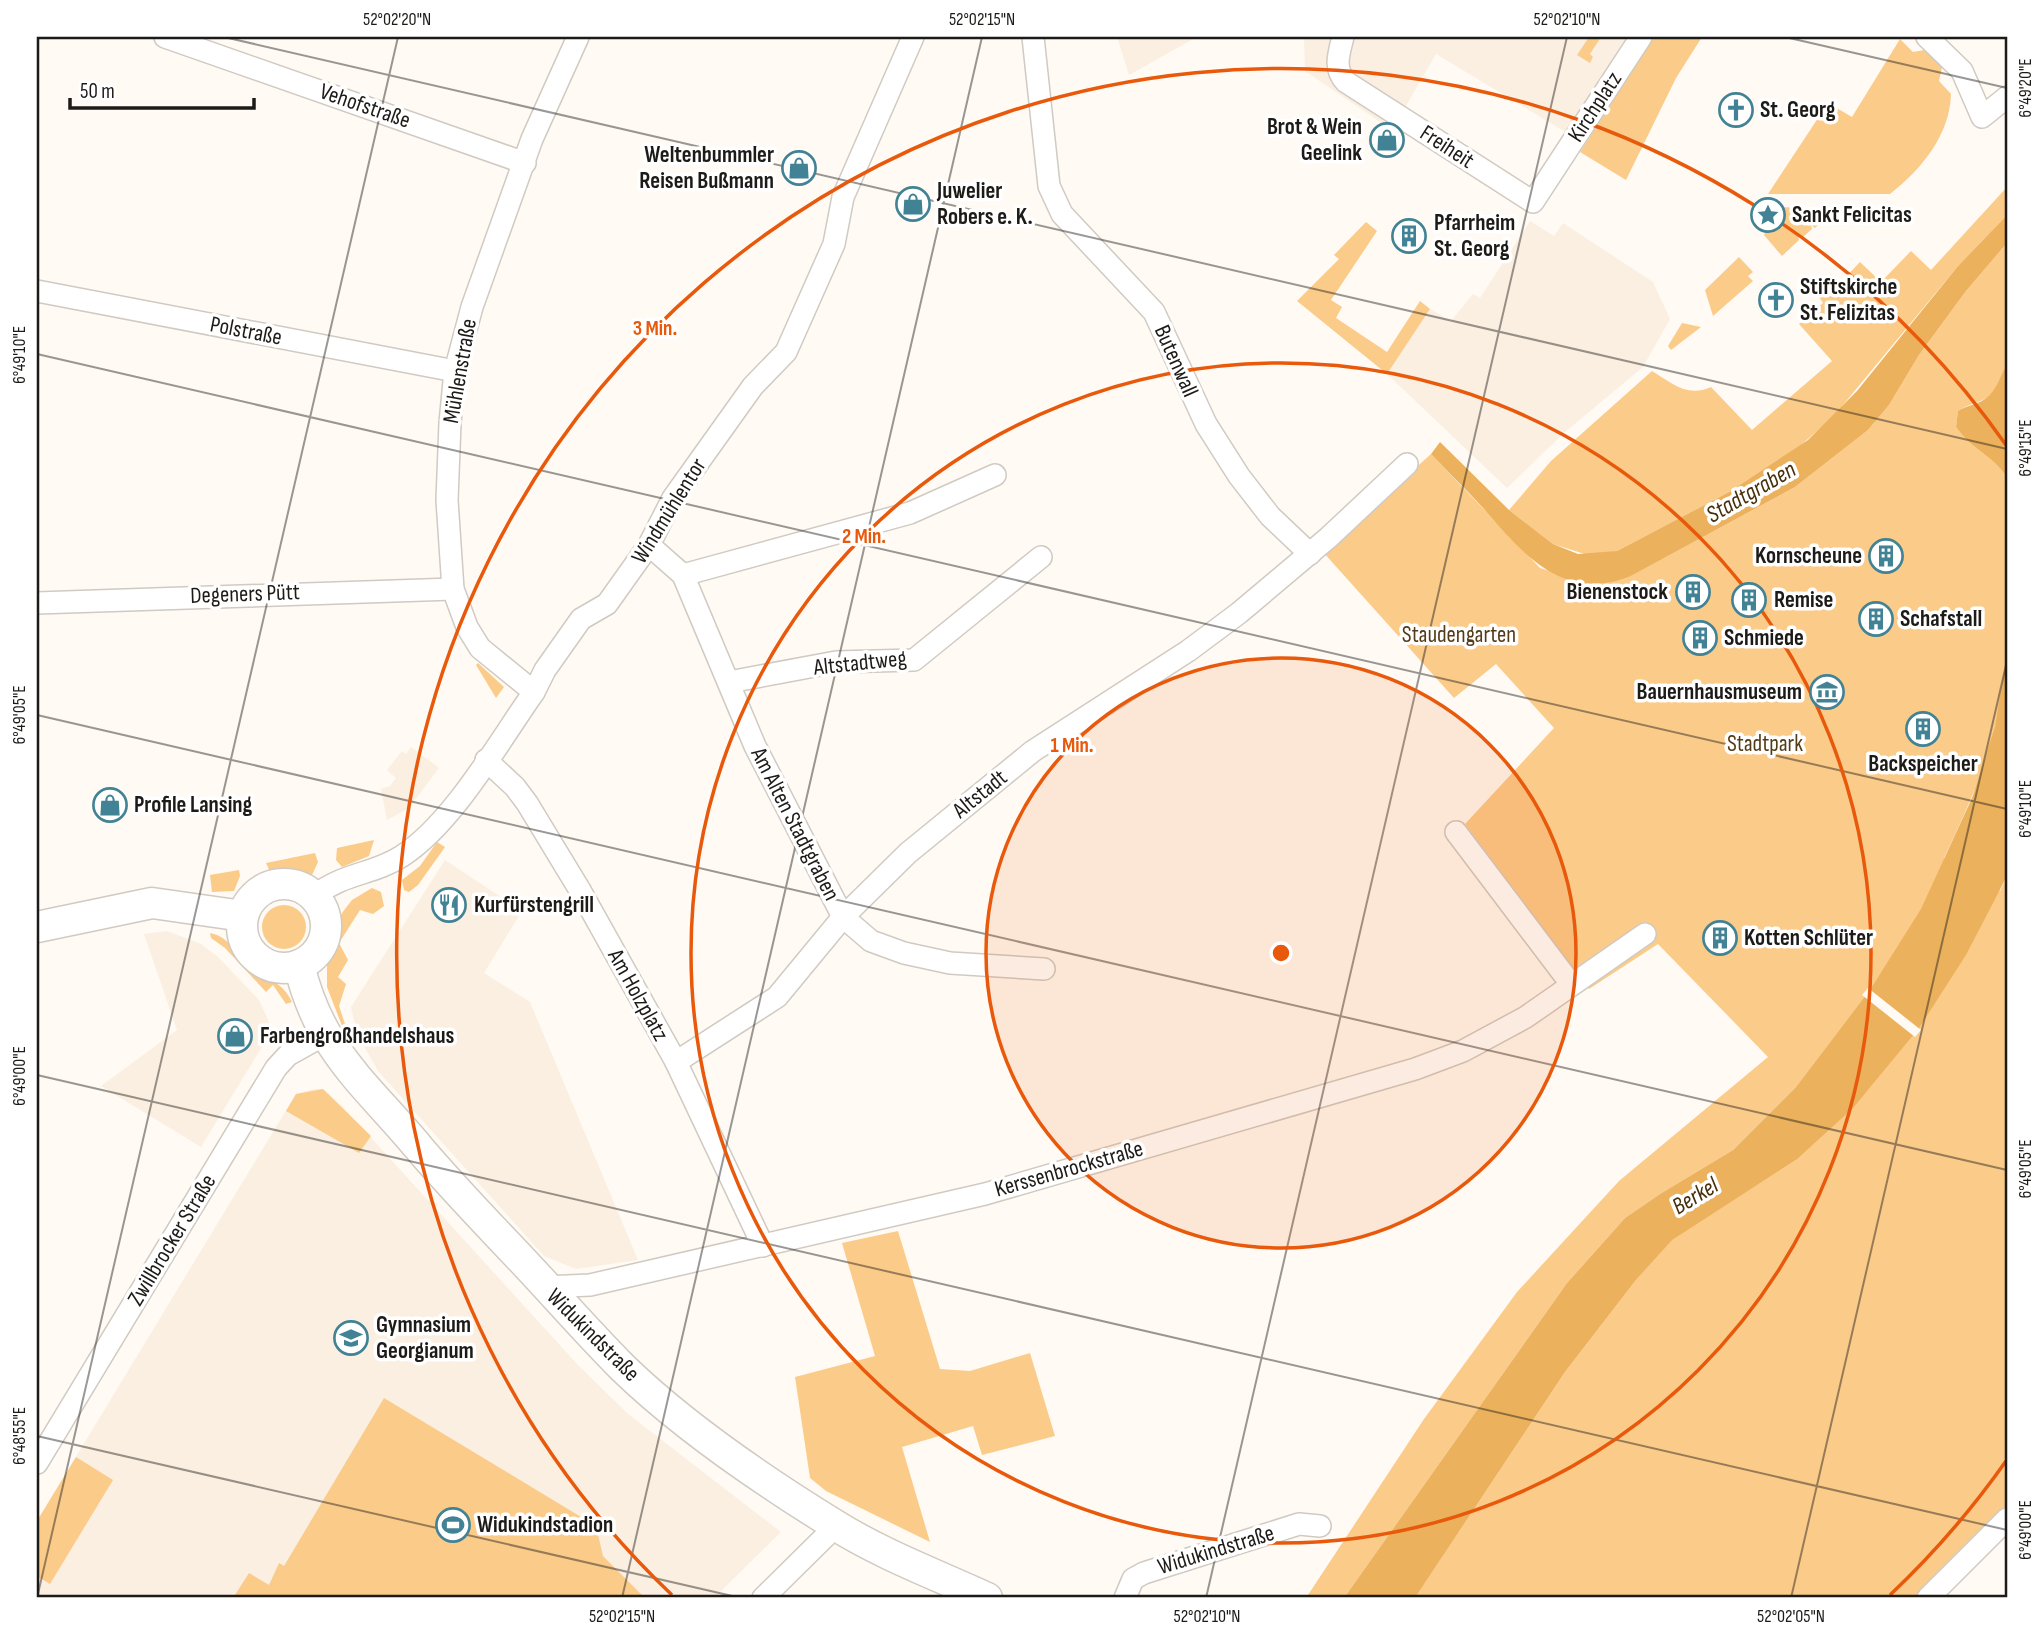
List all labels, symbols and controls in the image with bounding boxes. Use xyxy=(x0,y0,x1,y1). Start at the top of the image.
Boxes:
text: 52°02'20"N xyxy=(363,9,431,30)
text: 52°02'15"N xyxy=(949,9,1015,30)
text: 52°02'10"N xyxy=(1533,9,1601,30)
text: 6°49'20"E xyxy=(2015,58,2036,118)
scale bar xyxy=(70,66,254,110)
street label: Kirchplatz xyxy=(1562,67,1628,147)
street label: Vehofstraße xyxy=(316,77,414,135)
text: 50 m xyxy=(80,79,115,104)
church icon: St. Georg xyxy=(1717,91,1755,129)
place label: St. Georg xyxy=(1760,96,1836,124)
place label: Brot & Wein Geelink xyxy=(1267,113,1362,167)
street label: Freiheit xyxy=(1415,119,1479,175)
shop icon: Brot & Wein Geelink xyxy=(1368,121,1406,159)
place label: Weltenbummler Reisen Bußmann xyxy=(639,141,774,195)
shop icon: Weltenbummler Reisen Bußmann xyxy=(780,149,818,187)
place label: Juwelier Robers e. K. xyxy=(936,177,1033,231)
shop icon: Juwelier Robers e. K. xyxy=(894,185,932,223)
place icon: Sankt Felicitas xyxy=(1749,196,1787,234)
place label: Sankt Felicitas xyxy=(1792,201,1912,229)
place label: Pfarrheim St. Georg xyxy=(1434,209,1515,263)
building icon: Pfarrheim St. Georg xyxy=(1390,217,1428,255)
place label: Stiftskirche St. Felizitas xyxy=(1800,273,1897,327)
church icon: Stiftskirche St. Felizitas xyxy=(1757,281,1795,319)
street label: Polstraße xyxy=(208,310,284,352)
street label: Mühlenstraße xyxy=(437,316,483,426)
text: 3 Min. xyxy=(633,316,677,341)
street label: Butenwall xyxy=(1148,321,1204,401)
text: 6°49'10"E xyxy=(9,326,30,384)
text: 6°49'15"E xyxy=(2015,419,2036,477)
street label: Windmühlentor xyxy=(625,453,713,569)
water label: Stadtgraben xyxy=(1701,455,1801,529)
text: 2 Min. xyxy=(842,524,886,549)
building icon: Kornscheune xyxy=(1867,537,1905,575)
place label: Kornscheune xyxy=(1755,542,1862,570)
building icon: Bienenstock xyxy=(1674,573,1712,611)
street label: Degeners Pütt xyxy=(190,578,300,610)
place label: Bienenstock xyxy=(1567,578,1668,606)
building icon: Remise xyxy=(1730,581,1768,619)
place label: Remise xyxy=(1774,586,1833,614)
building icon: Schafstall xyxy=(1857,600,1895,638)
place label: Schafstall xyxy=(1900,605,1982,633)
building icon: Schmiede xyxy=(1681,619,1719,657)
park label: Staudengarten xyxy=(1402,621,1516,649)
place label: Schmiede xyxy=(1724,624,1804,652)
street label: Altstadtweg xyxy=(811,644,908,682)
museum icon: Bauernhausmuseum xyxy=(1808,673,1846,711)
place label: Bauernhausmuseum xyxy=(1637,678,1802,706)
text: 6°49'05"E xyxy=(9,685,30,745)
building icon: Backspeicher xyxy=(1904,710,1942,748)
park label: Stadtpark xyxy=(1727,730,1803,758)
text: 1 Min. xyxy=(1050,733,1094,758)
street label: Am Alten Stadtgraben xyxy=(744,742,846,905)
place label: Backspeicher xyxy=(1868,750,1978,778)
street label: Altstadt xyxy=(946,764,1013,825)
text: 6°49'10"E xyxy=(2015,780,2036,838)
shop icon: Profile Lansing xyxy=(91,786,129,824)
place label: Profile Lansing xyxy=(134,791,253,819)
restaurant icon: Kurfürstengrill xyxy=(430,886,468,924)
place label: Kurfürstengrill xyxy=(474,891,594,919)
building icon: Kotten Schlüter xyxy=(1701,919,1739,957)
place label: Kotten Schlüter xyxy=(1744,924,1873,952)
centre of rings xyxy=(1269,941,1293,965)
street label: Am Holzplatz xyxy=(601,943,675,1046)
shop icon: Farbengroßhandelshaus xyxy=(216,1017,254,1055)
place label: Farbengroßhandelshaus xyxy=(260,1022,454,1050)
text: 6°49'00"E xyxy=(9,1046,30,1106)
street label: Kerssenbrockstraße xyxy=(992,1134,1146,1204)
text: 6°49'05"E xyxy=(2015,1139,2036,1199)
street label: Zwillbrocker Straße xyxy=(122,1169,222,1311)
water label: Berkel xyxy=(1667,1171,1724,1221)
street label: Widukindstraße xyxy=(541,1283,645,1387)
place label: Gymnasium Georgianum xyxy=(376,1311,474,1365)
school or university icon: Gymnasium Georgianum xyxy=(332,1319,370,1357)
text: 6°48'55"E xyxy=(9,1407,30,1465)
text: 6°49'00"E xyxy=(2015,1500,2036,1560)
sports icon: Widukindstadion xyxy=(434,1506,472,1544)
place label: Widukindstadion xyxy=(477,1511,613,1539)
street label: Widukindstraße xyxy=(1154,1519,1278,1581)
text: 52°02'15"N xyxy=(589,1606,655,1627)
text: 52°02'10"N xyxy=(1173,1606,1241,1627)
text: 52°02'05"N xyxy=(1757,1606,1825,1627)

